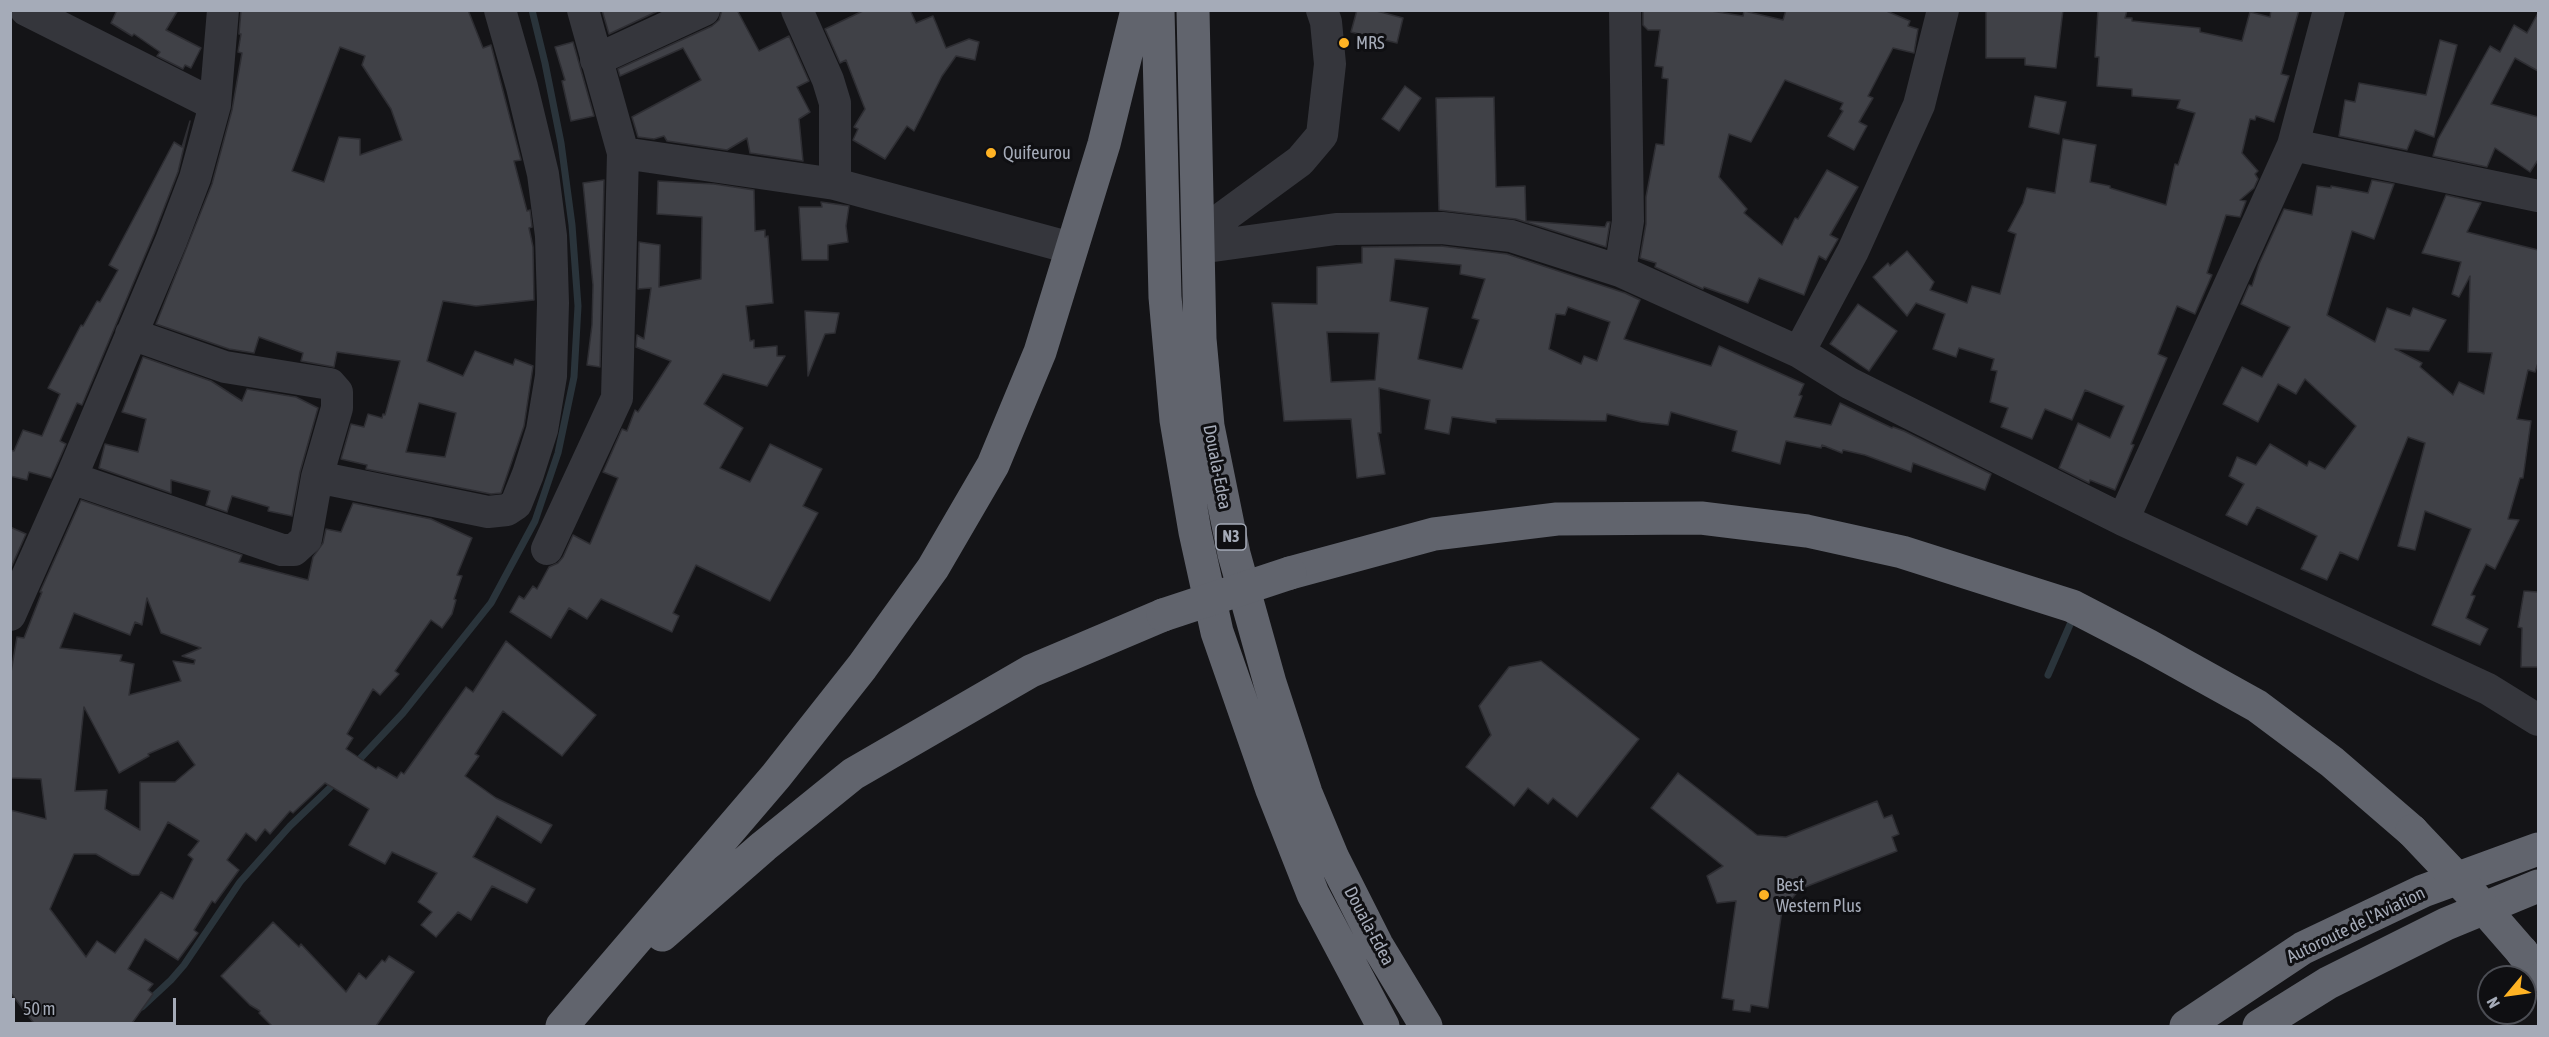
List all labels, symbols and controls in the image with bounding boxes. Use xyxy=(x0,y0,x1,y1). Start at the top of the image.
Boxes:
place label: MRS xyxy=(1356,32,1385,54)
marker: MRS xyxy=(1337,36,1351,50)
place label: Quifeurou xyxy=(1003,142,1071,164)
marker: Quifeurou xyxy=(984,146,998,160)
street label: Douala-Edea xyxy=(1198,423,1236,511)
road number: N3 xyxy=(1216,524,1246,550)
place label: Best Western Plus xyxy=(1776,874,1861,916)
street label: Autoroute de l'Aviation xyxy=(2283,882,2429,968)
street label: Douala-Edea xyxy=(1339,883,1399,969)
marker: Best Western Plus xyxy=(1757,888,1771,902)
north arrow xyxy=(2477,965,2537,1025)
scale bar xyxy=(15,986,178,1024)
text: N xyxy=(2483,994,2503,1011)
text: 50 m xyxy=(23,998,55,1019)

